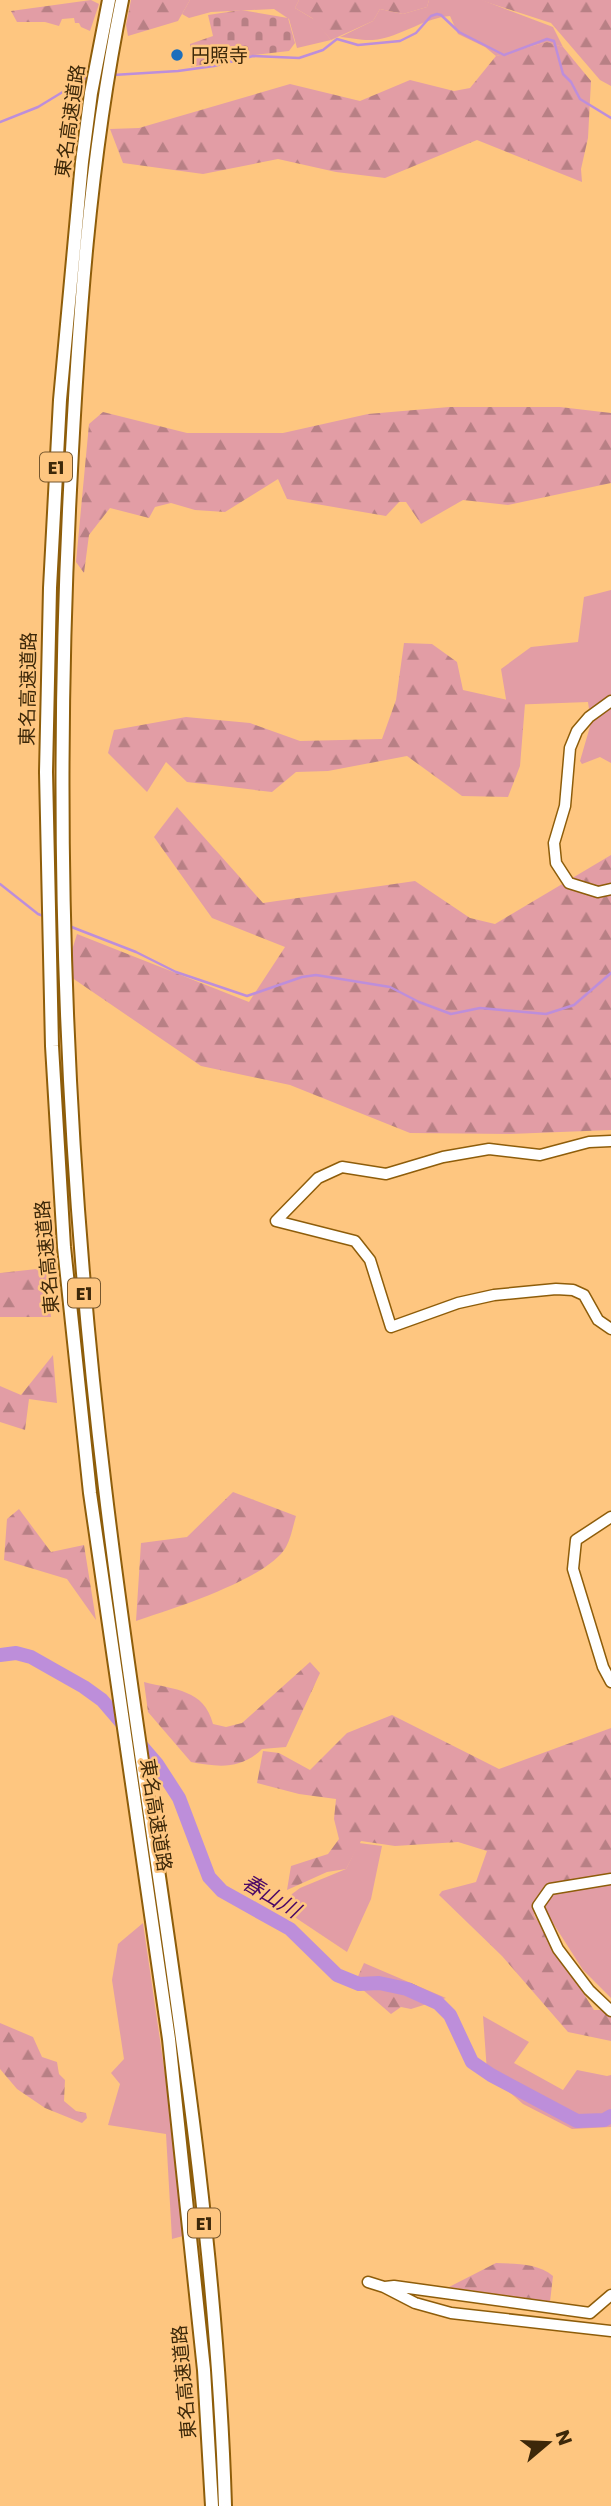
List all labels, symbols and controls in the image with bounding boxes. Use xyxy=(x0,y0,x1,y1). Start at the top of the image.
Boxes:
place label: 円照寺 xyxy=(191,42,248,69)
marker: 円照寺 xyxy=(169,47,185,63)
street label: 東名高速道路 xyxy=(49,63,91,179)
road number: E1 xyxy=(40,452,72,481)
street label: 東名高速道路 xyxy=(14,632,42,746)
street label: 東名高速道路 xyxy=(29,1199,65,1315)
road number: E1 xyxy=(68,1278,100,1308)
street label: 東名高速道路 xyxy=(134,1757,178,1873)
water label: 春山川 xyxy=(237,1867,307,1926)
road number: E1 xyxy=(188,2208,220,2238)
street label: 東名高速道路 xyxy=(166,2324,202,2440)
north arrow xyxy=(513,2408,583,2478)
text: N xyxy=(549,2426,579,2449)

